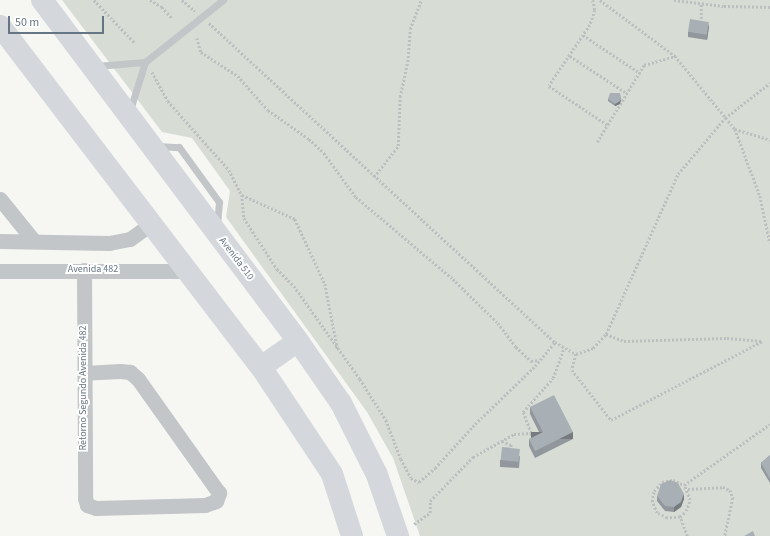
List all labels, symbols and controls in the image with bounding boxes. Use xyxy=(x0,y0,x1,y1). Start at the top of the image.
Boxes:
scale bar xyxy=(10,8,106,34)
text: 50 m xyxy=(15,14,39,31)
street label: Avenida 510 xyxy=(216,235,256,283)
street label: Avenida 482 xyxy=(68,264,118,276)
street label: Retorno Segundo Avenida 482 xyxy=(78,326,90,450)

